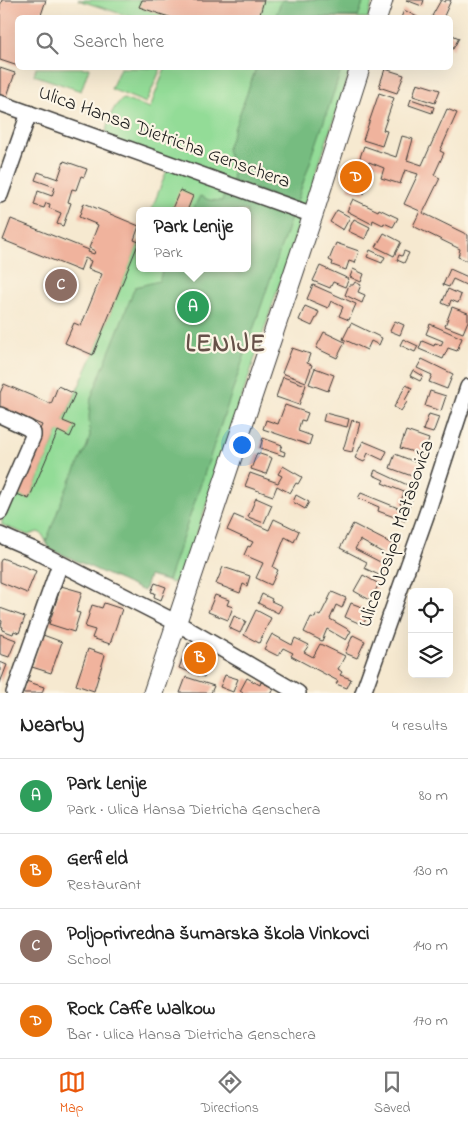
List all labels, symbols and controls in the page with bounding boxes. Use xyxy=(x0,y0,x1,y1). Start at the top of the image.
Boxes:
search box xyxy=(15,15,453,70)
icon: search xyxy=(33,29,61,57)
text: Search here xyxy=(73,29,164,56)
street label: Ulica Hansa Dietricha Genschera xyxy=(34,79,294,197)
pin: D xyxy=(340,158,372,196)
popup xyxy=(136,207,251,272)
text: Park Lenije xyxy=(154,214,233,241)
text: Park xyxy=(154,241,183,265)
pin: C xyxy=(45,266,77,304)
pin: A xyxy=(177,288,209,326)
district label: LENIJE xyxy=(186,327,266,363)
your location xyxy=(229,432,255,458)
street label: Ulica Josipa Matasovića xyxy=(351,436,443,632)
map controls xyxy=(408,588,453,678)
button: locate xyxy=(408,588,453,633)
button: layers xyxy=(408,633,453,678)
pin: B xyxy=(184,639,216,677)
text: Nearby xyxy=(20,711,84,741)
text: 4 results xyxy=(392,714,448,738)
text: Park Lenije xyxy=(67,771,147,798)
text: A xyxy=(31,784,41,808)
text: 80 m xyxy=(419,784,448,808)
text: Park · Ulica Hansa Dietricha Genschera xyxy=(67,798,320,822)
text: Gerfield xyxy=(67,846,128,873)
text: B xyxy=(31,859,41,883)
text: 130 m xyxy=(413,859,448,883)
text: Restaurant xyxy=(67,873,141,897)
text: Poljoprivredna šumarska škola Vinkovci xyxy=(67,921,369,948)
text: C xyxy=(32,934,40,958)
text: 140 m xyxy=(413,934,448,958)
text: School xyxy=(67,948,111,972)
text: Rock Caffe Walkow xyxy=(67,996,215,1023)
text: D xyxy=(30,1009,42,1033)
text: 170 m xyxy=(413,1009,448,1033)
text: Bar · Ulica Hansa Dietricha Genschera xyxy=(67,1023,316,1047)
tab: Map xyxy=(58,1068,86,1119)
tab: Directions xyxy=(201,1068,259,1119)
tab: Saved xyxy=(374,1068,410,1119)

